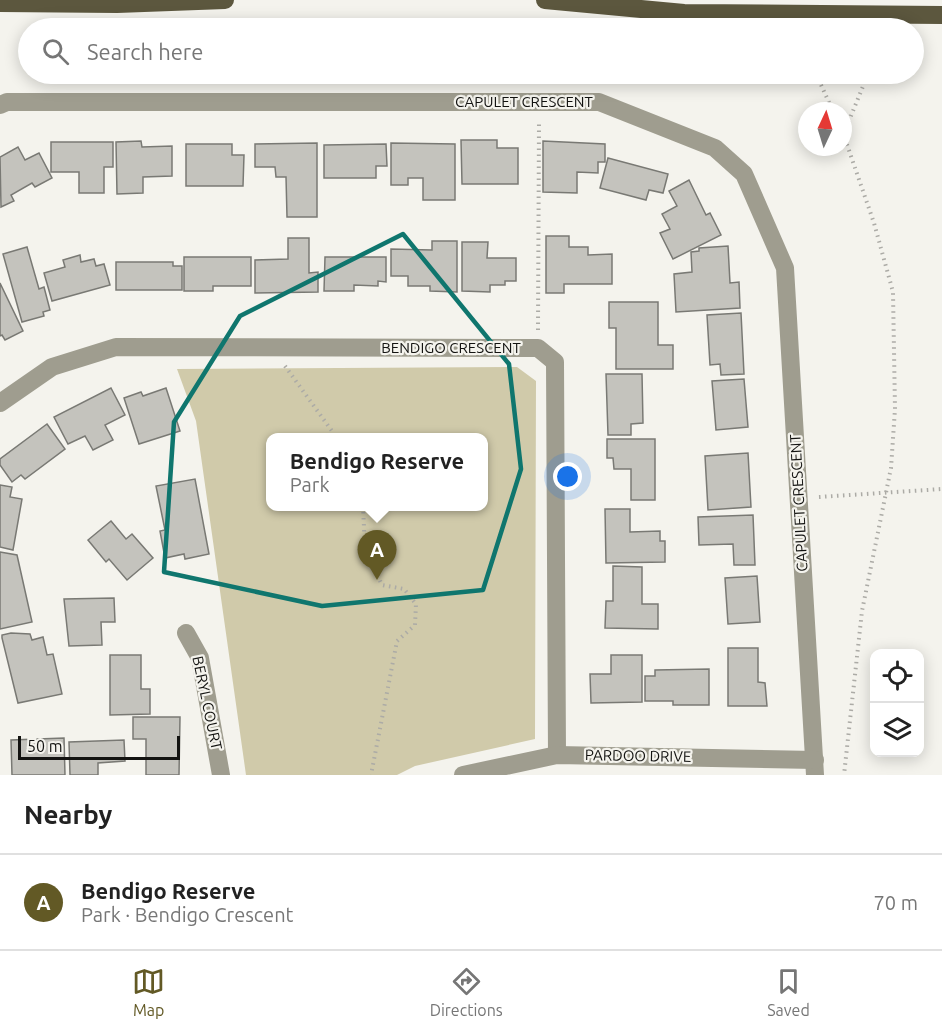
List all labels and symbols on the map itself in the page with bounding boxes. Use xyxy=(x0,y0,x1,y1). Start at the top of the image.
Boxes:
street label: CAPULET CRESCENT xyxy=(455,93,594,110)
north arrow xyxy=(798,102,852,156)
street label: BENDIGO CRESCENT xyxy=(381,339,521,356)
street label: CAPULET CRESCENT xyxy=(786,433,811,572)
your location xyxy=(553,462,582,491)
pin: A xyxy=(358,530,397,580)
street label: BERYL COURT xyxy=(189,654,226,752)
scale bar xyxy=(18,733,180,760)
street label: PARDOO DRIVE xyxy=(585,746,691,765)

